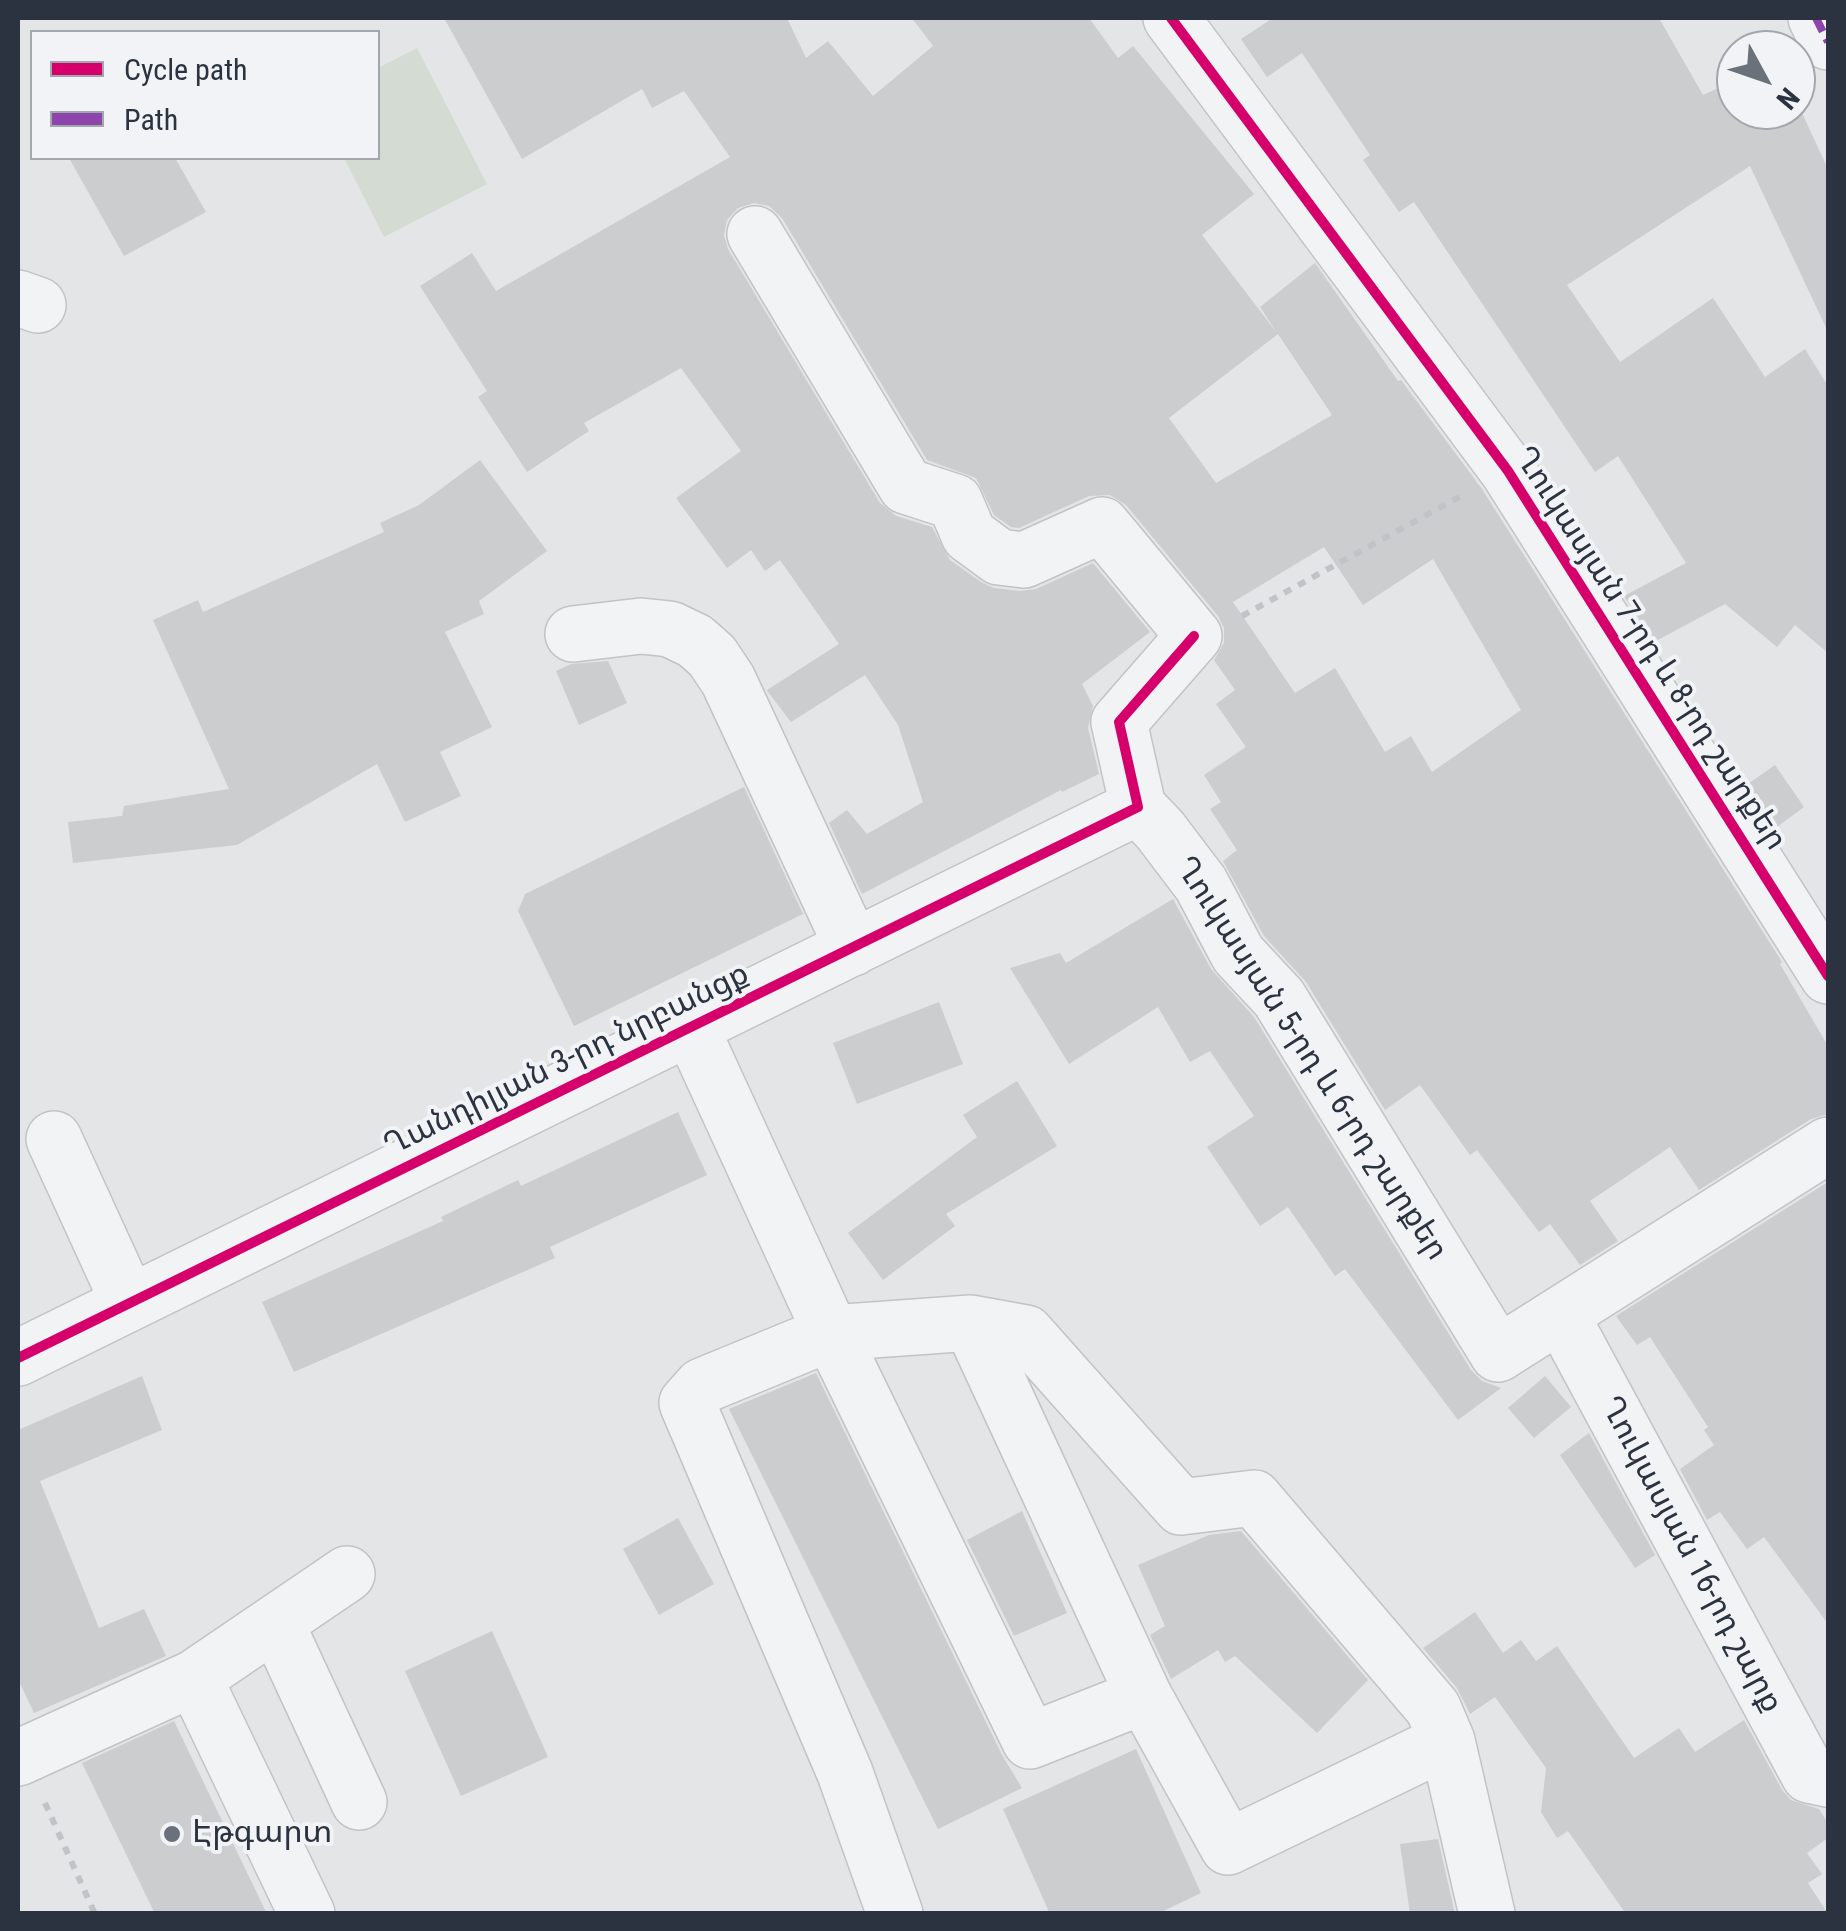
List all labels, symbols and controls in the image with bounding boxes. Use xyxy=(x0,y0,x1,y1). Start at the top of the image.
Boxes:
legend xyxy=(30,30,380,160)
north arrow xyxy=(1716,30,1816,130)
text: Cycle path xyxy=(124,52,248,87)
text: N xyxy=(1770,81,1806,115)
text: Path xyxy=(124,102,178,137)
street label: Ղուկասյան 7-րդ և 8-րդ շարքեր xyxy=(1504,440,1794,858)
street label: Ղուկասյան 5-րդ և 6-րդ շարքեր xyxy=(1165,850,1455,1268)
street label: Ղանդիլյան 3-րդ նրբանցք xyxy=(378,956,756,1166)
street label: Ղուկասյան 16-րդ շարք xyxy=(1590,1390,1790,1720)
place label: Էթգարտ xyxy=(192,1815,332,1853)
marker: Էթգարտ xyxy=(161,1823,183,1845)

